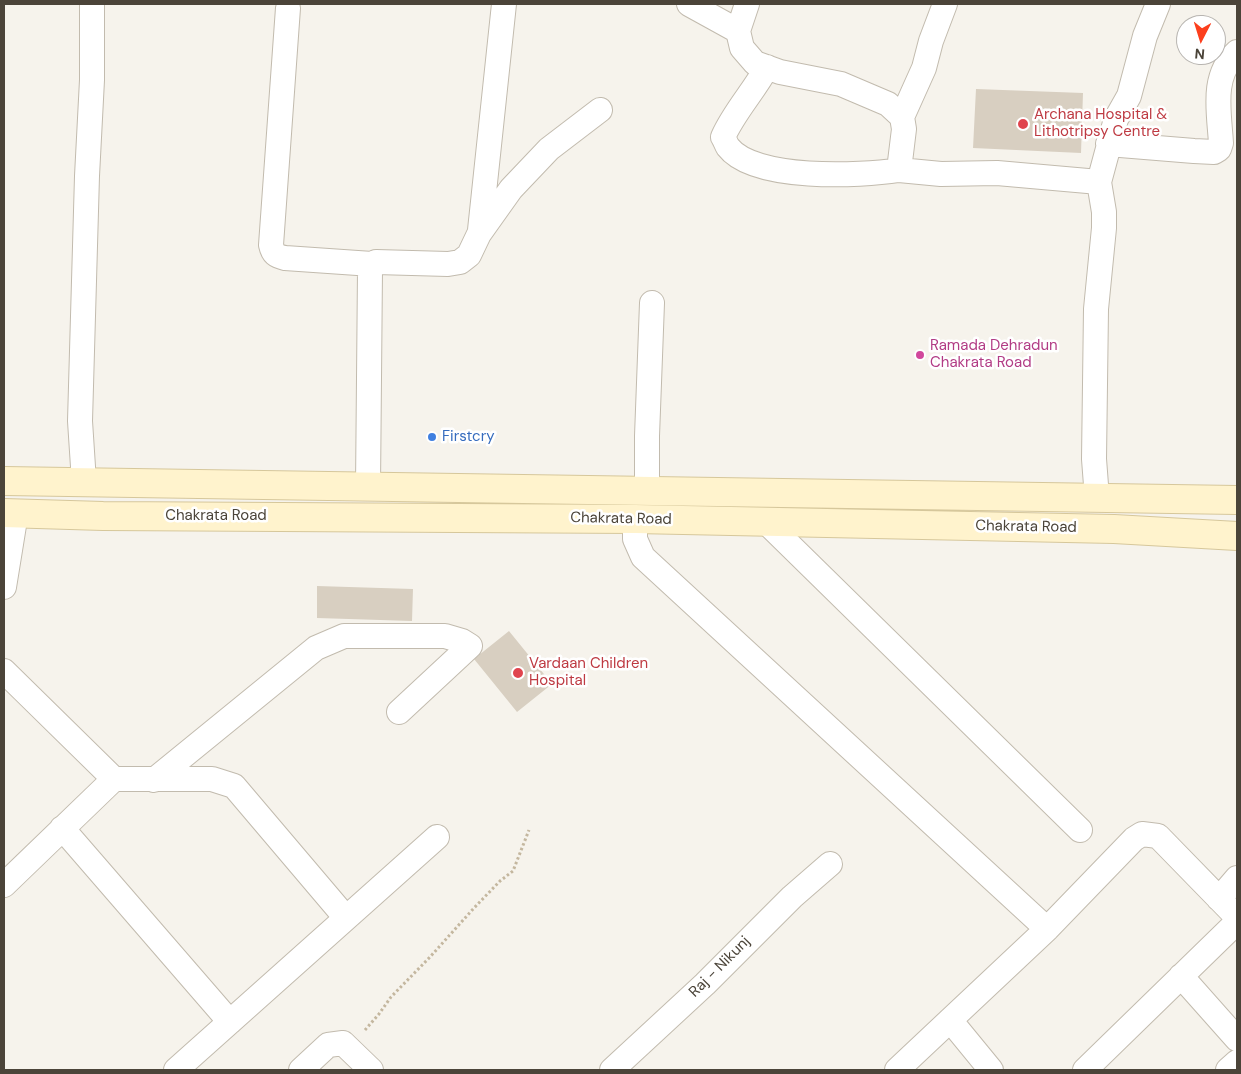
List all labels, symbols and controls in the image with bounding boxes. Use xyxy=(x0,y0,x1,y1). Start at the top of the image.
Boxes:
north arrow xyxy=(1176,15,1226,65)
text: N xyxy=(1194,45,1206,63)
place label: Archana Hospital & Lithotripsy Centre xyxy=(1034,106,1167,141)
marker: Archana Hospital & Lithotripsy Centre xyxy=(1016,117,1030,131)
place label: Ramada Dehradun Chakrata Road xyxy=(930,337,1058,372)
marker: Ramada Dehradun Chakrata Road xyxy=(914,349,926,361)
place label: Firstcry xyxy=(442,428,495,446)
marker: Firstcry xyxy=(426,431,438,443)
street label: Chakrata Road xyxy=(165,507,267,525)
street label: Chakrata Road xyxy=(570,509,672,529)
street label: Chakrata Road xyxy=(975,517,1077,537)
place label: Vardaan Children Hospital xyxy=(529,655,648,690)
marker: Vardaan Children Hospital xyxy=(511,666,525,680)
street label: Raj - Nikunj xyxy=(686,933,754,1001)

